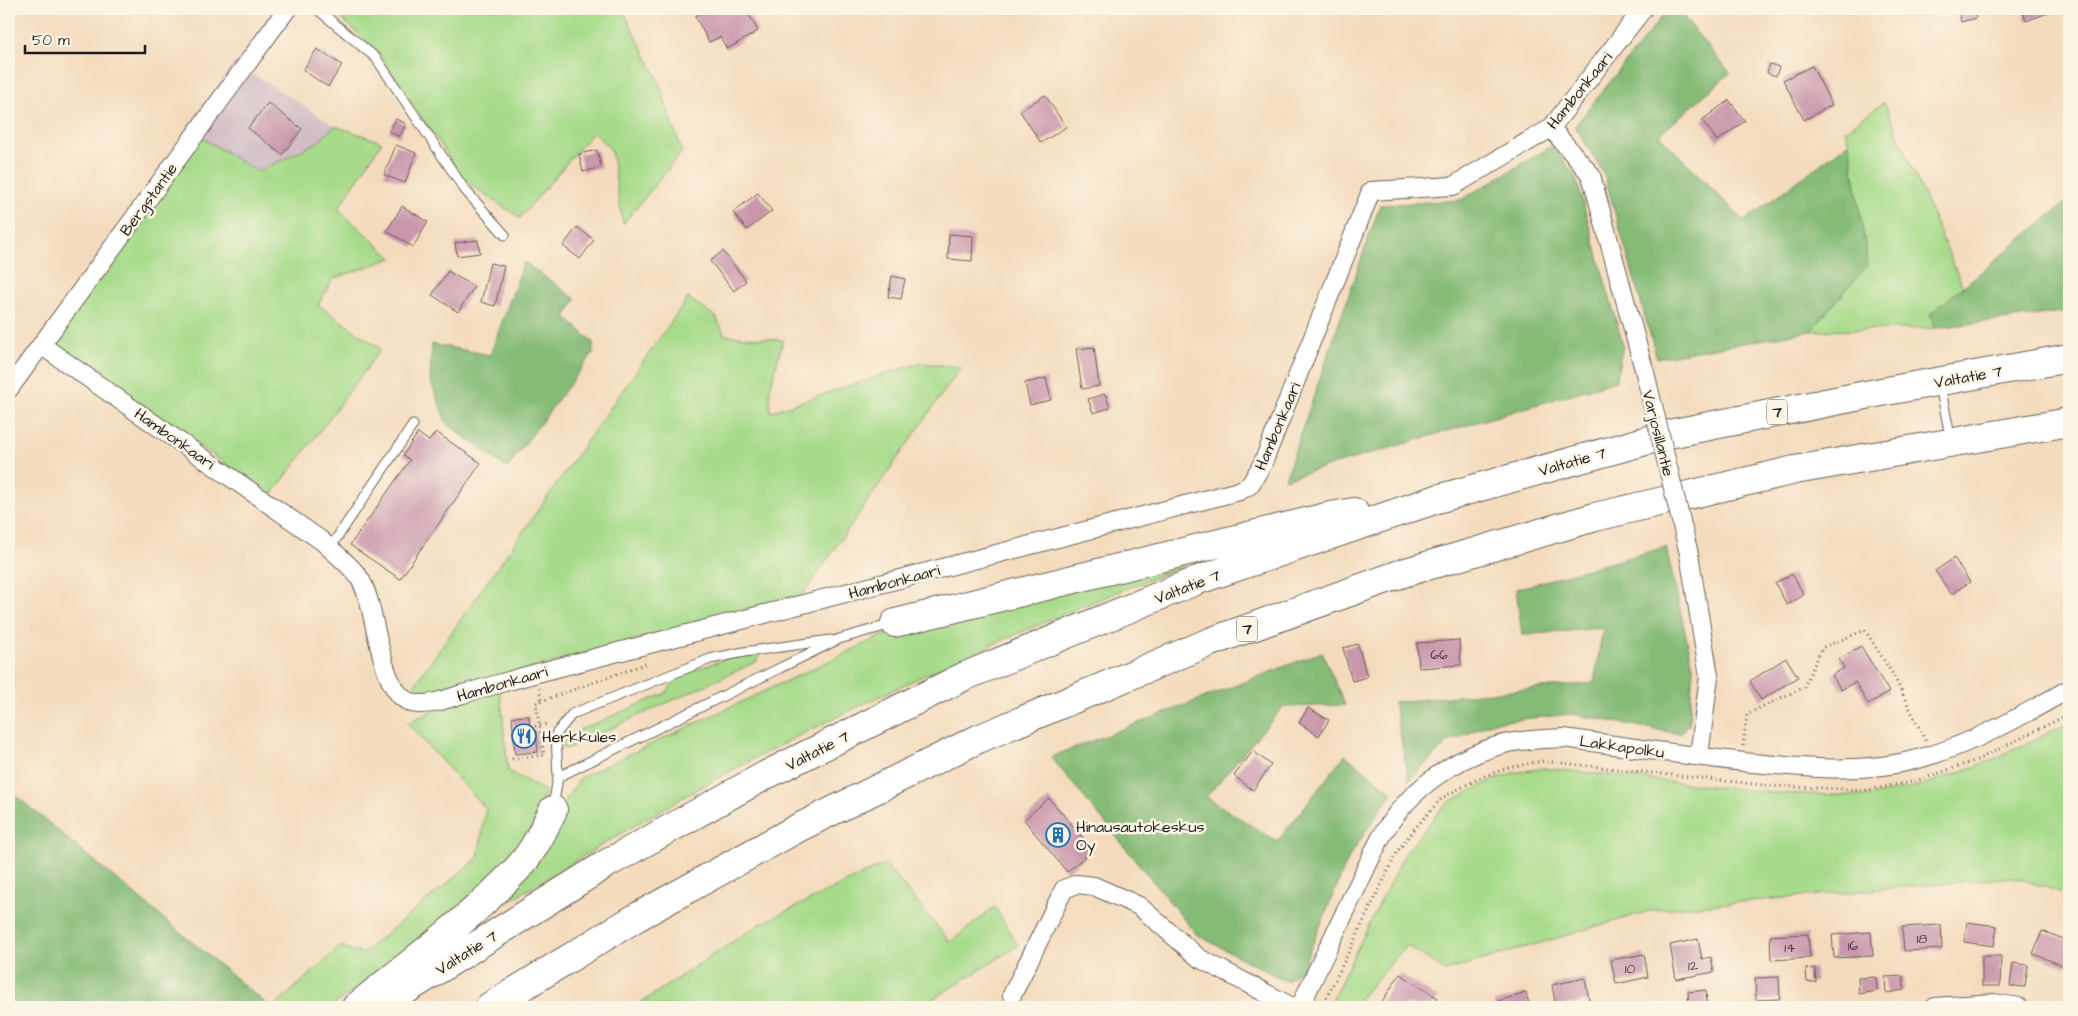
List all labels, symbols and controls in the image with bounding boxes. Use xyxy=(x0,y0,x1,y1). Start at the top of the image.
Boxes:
scale bar xyxy=(25,22,145,54)
text: 50 m xyxy=(32,30,70,51)
street label: Hambonkaari xyxy=(1542,47,1618,134)
street label: Bergstantie xyxy=(115,158,184,241)
street label: Valtatie 7 xyxy=(1932,360,2004,394)
street label: Hambonkaari xyxy=(1250,378,1307,474)
street label: Varjosillantie xyxy=(1637,388,1679,479)
road number: 7 xyxy=(1767,400,1787,424)
street label: Hambonkaari xyxy=(130,403,220,475)
street label: Valtatie 7 xyxy=(1536,442,1609,482)
street label: Hambonkaari xyxy=(846,559,943,605)
street label: Valtatie 7 xyxy=(1151,564,1224,610)
road number: 7 xyxy=(1237,616,1257,642)
house number: 66 xyxy=(1430,645,1448,665)
street label: Hambonkaari xyxy=(454,660,551,707)
restaurant icon: Herkkules xyxy=(511,723,537,749)
street label: Valtatie 7 xyxy=(782,725,853,776)
place label: Herkkules xyxy=(542,726,616,748)
street label: Lakkapolku xyxy=(1578,730,1666,764)
place label: Hinausautokeskus Oy xyxy=(1076,816,1205,857)
building icon: Hinausautokeskus Oy xyxy=(1045,822,1071,848)
street label: Valtatie 7 xyxy=(431,925,502,980)
house number: 18 xyxy=(1917,929,1927,949)
house number: 16 xyxy=(1848,936,1859,956)
house number: 14 xyxy=(1784,938,1796,958)
house number: 12 xyxy=(1688,956,1698,976)
house number: 10 xyxy=(1625,959,1635,979)

